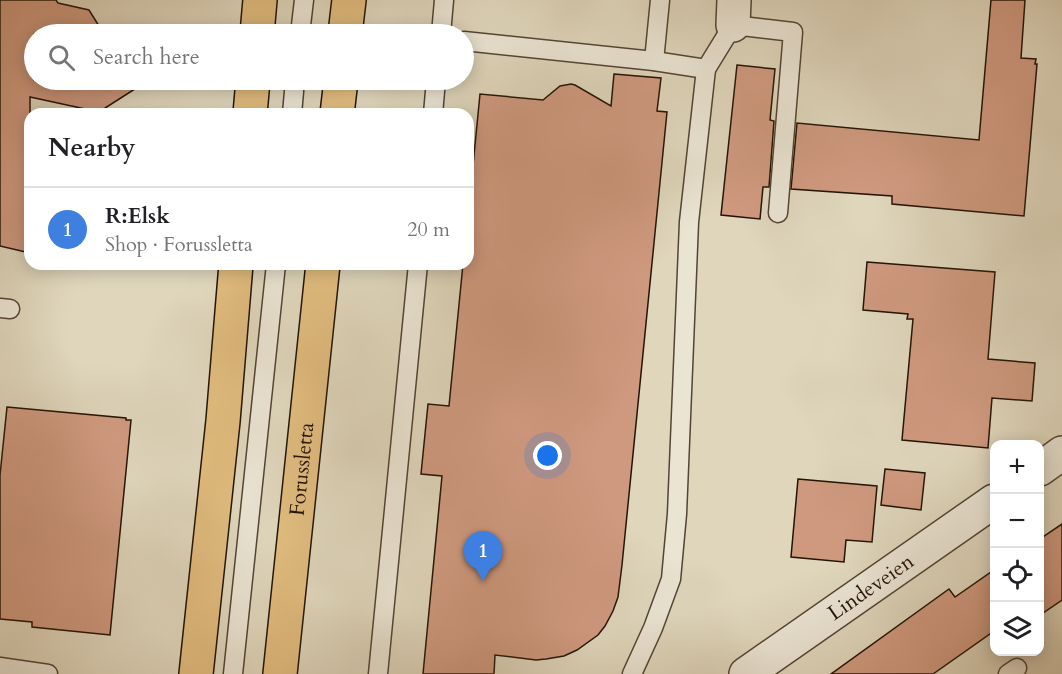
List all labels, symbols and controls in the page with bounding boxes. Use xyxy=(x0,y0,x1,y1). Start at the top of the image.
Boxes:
search box xyxy=(24,24,474,90)
icon: search xyxy=(45,41,78,74)
text: Search here xyxy=(93,42,200,72)
text: Nearby xyxy=(48,130,136,165)
text: R:Elsk xyxy=(105,201,170,231)
text: 1 xyxy=(62,216,73,243)
text: 20 m xyxy=(407,216,450,243)
text: Shop · Forussletta xyxy=(105,231,253,258)
street label: Forussletta xyxy=(283,421,321,517)
map controls xyxy=(990,440,1044,656)
button: + xyxy=(990,440,1044,494)
your location xyxy=(533,441,562,470)
button: − xyxy=(990,494,1044,548)
pin: 1 xyxy=(464,532,502,581)
street label: Lindeveien xyxy=(822,547,920,628)
button: locate xyxy=(990,548,1044,602)
button: layers xyxy=(990,602,1044,656)

